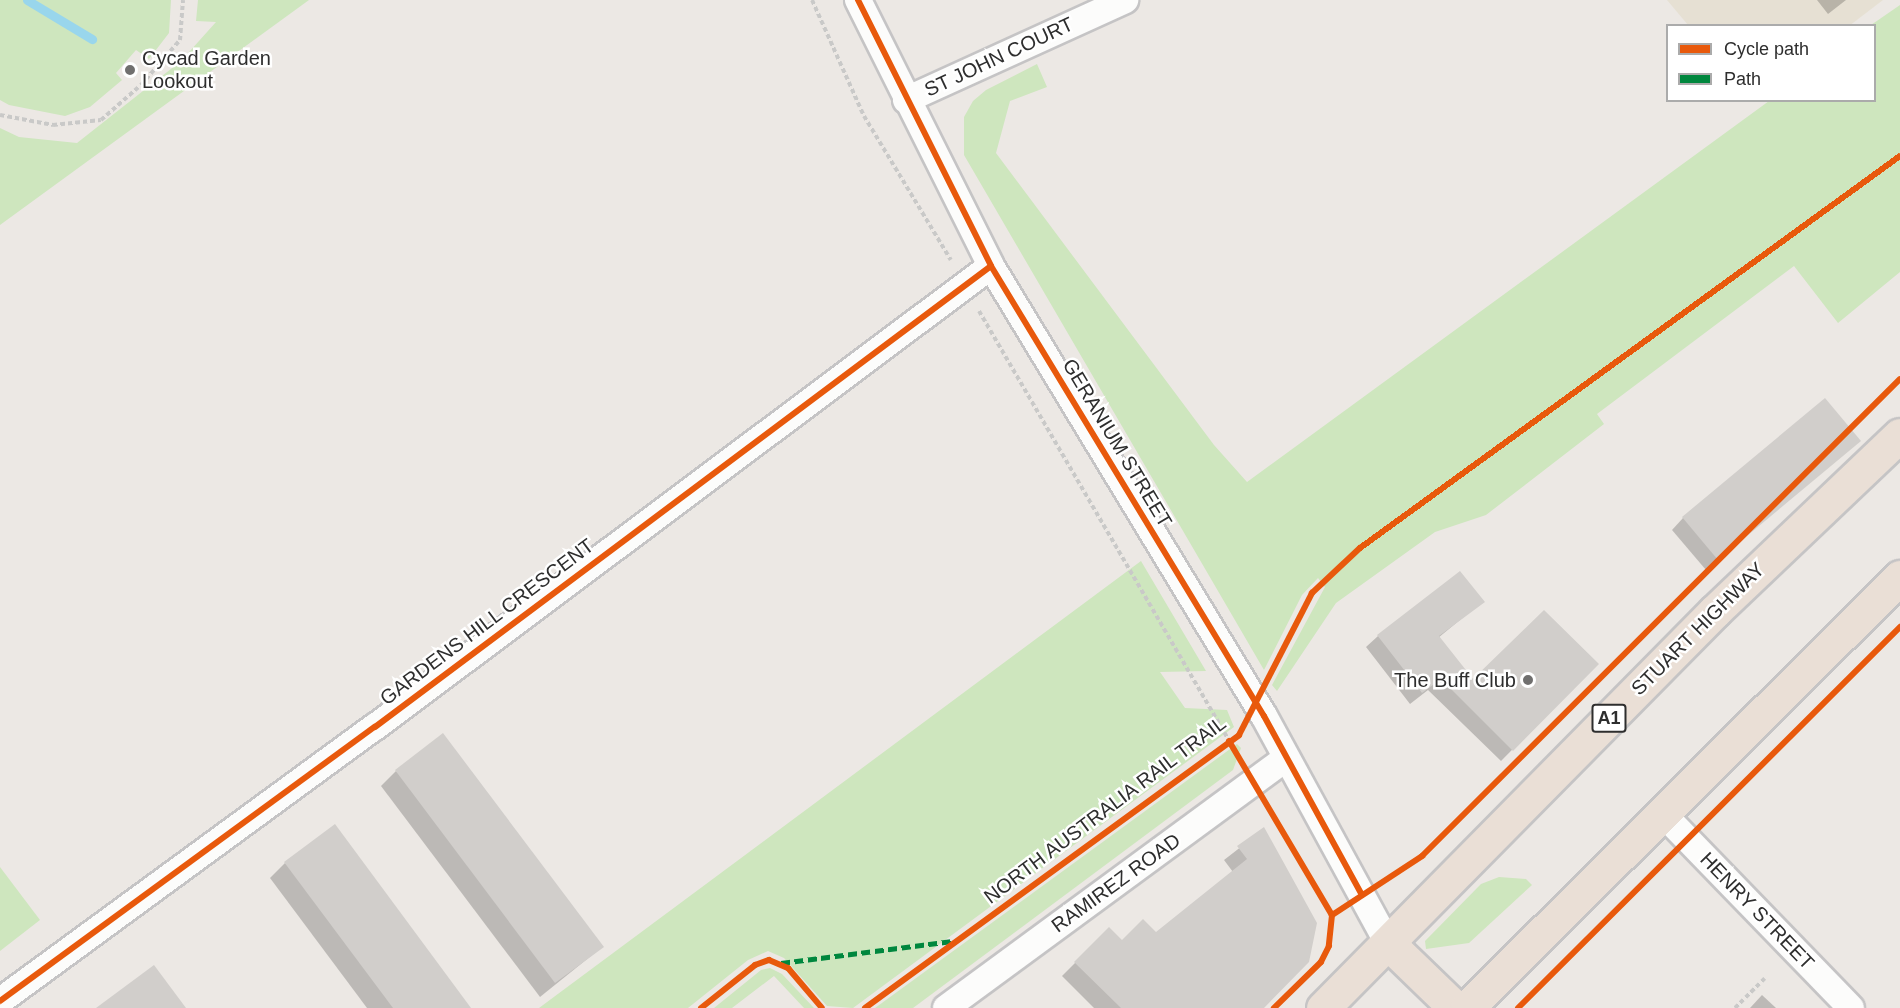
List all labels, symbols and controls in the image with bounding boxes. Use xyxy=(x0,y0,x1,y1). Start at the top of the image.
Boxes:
street label: ST JOHN COURT xyxy=(921,12,1077,102)
legend xyxy=(1666,24,1876,102)
text: Cycle path xyxy=(1724,39,1809,59)
place label: Cycad Garden Lookout xyxy=(142,46,271,93)
marker: Cycad Garden Lookout xyxy=(123,63,137,77)
text: Path xyxy=(1724,69,1761,89)
street label: GERANIUM STREET xyxy=(1057,354,1177,532)
street label: GARDENS HILL CRESCENT xyxy=(375,533,599,711)
street label: STUART HIGHWAY xyxy=(1626,557,1770,701)
place label: The Buff Club xyxy=(1394,668,1516,692)
marker: The Buff Club xyxy=(1521,673,1535,687)
road number: A1 xyxy=(1591,703,1627,733)
street label: NORTH AUSTRALIA RAIL TRAIL xyxy=(978,710,1232,910)
street label: RAMIREZ ROAD xyxy=(1047,828,1185,938)
street label: HENRY STREET xyxy=(1695,847,1819,975)

